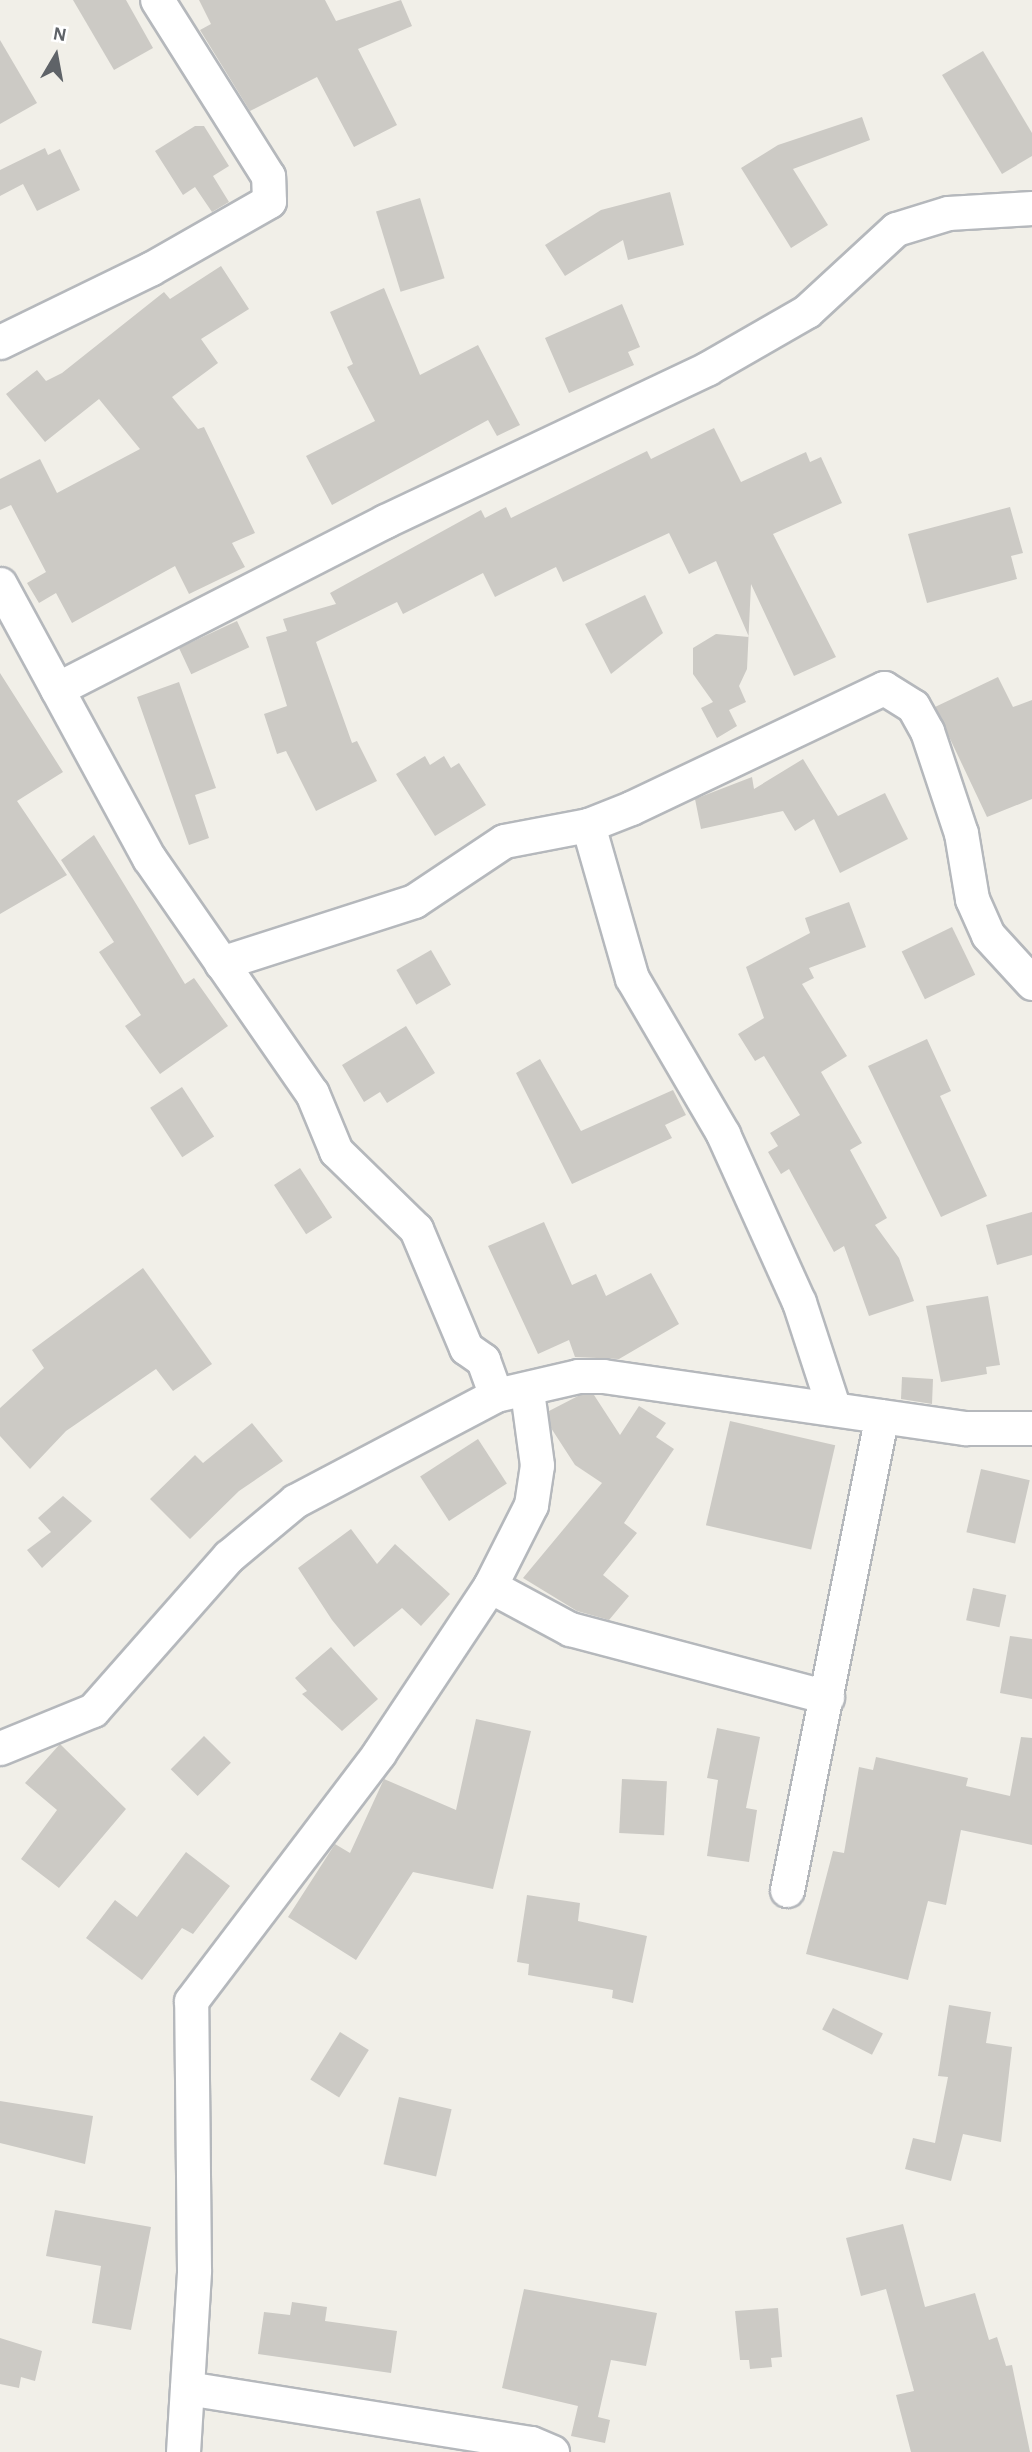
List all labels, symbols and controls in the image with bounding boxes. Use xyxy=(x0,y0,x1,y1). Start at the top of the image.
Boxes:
north arrow xyxy=(21,21,91,91)
text: N xyxy=(52,24,68,45)

